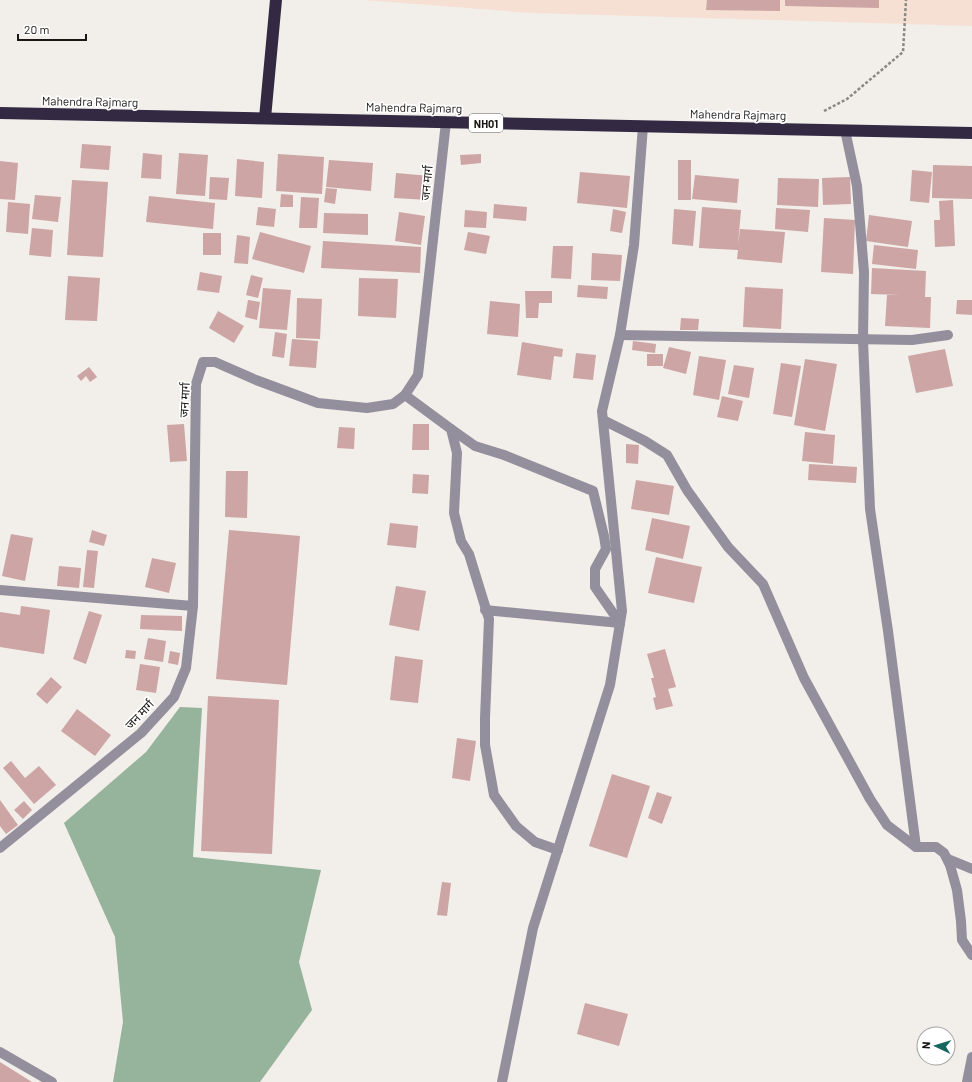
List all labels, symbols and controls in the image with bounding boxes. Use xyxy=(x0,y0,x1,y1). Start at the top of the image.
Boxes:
scale bar xyxy=(18,16,86,42)
text: 20 m xyxy=(24,22,50,36)
street label: Mahendra Rajmarg xyxy=(42,93,138,109)
street label: Mahendra Rajmarg xyxy=(366,99,462,115)
street label: Mahendra Rajmarg xyxy=(690,106,786,122)
road number: NH01 xyxy=(469,114,503,132)
street label: जन मार्ग xyxy=(417,164,435,201)
street label: जन मार्ग xyxy=(176,381,192,418)
street label: जन मार्ग xyxy=(122,696,157,731)
north arrow xyxy=(916,1026,956,1066)
text: N xyxy=(919,1041,932,1049)

